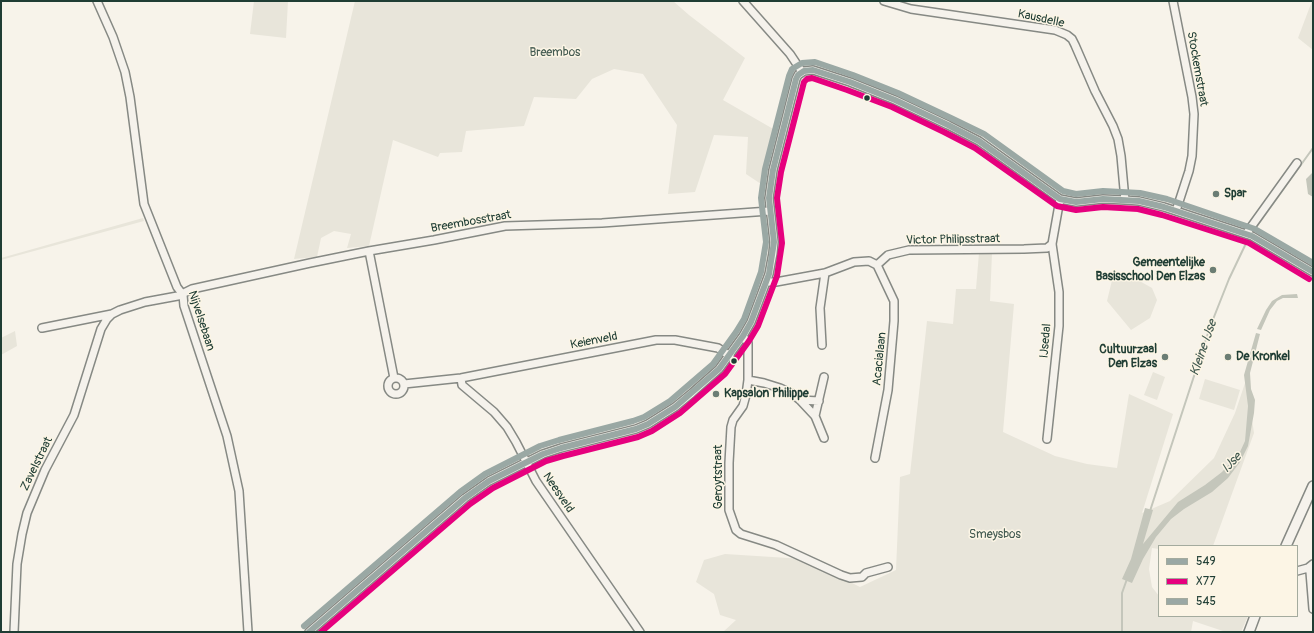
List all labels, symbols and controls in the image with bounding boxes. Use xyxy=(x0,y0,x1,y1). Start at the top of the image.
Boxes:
street label: Kausdelle xyxy=(1016,7,1066,31)
street label: Stockemstraat xyxy=(1183,30,1211,108)
park label: Breembos xyxy=(530,46,580,60)
unlabelled marker xyxy=(862,93,872,103)
place label: Spar xyxy=(1224,187,1247,201)
marker: Spar xyxy=(1211,189,1221,199)
street label: Breembosstraat xyxy=(430,208,512,236)
street label: Victor Philipsstraat xyxy=(906,232,1000,248)
place label: Gemeentelijke Basisschool Den Elzas xyxy=(1095,256,1205,284)
marker: Gemeentelijke Basisschool Den Elzas xyxy=(1208,265,1218,275)
street label: Nijvelsebaan xyxy=(185,289,217,353)
water label: Kleine IJse xyxy=(1187,318,1221,378)
street label: IJsedal xyxy=(1037,323,1055,359)
street label: Keienveld xyxy=(569,329,619,353)
street label: Acacialaan xyxy=(870,332,890,386)
place label: Cultuurzaal Den Elzas xyxy=(1099,343,1157,371)
place label: De Kronkel xyxy=(1236,350,1290,364)
marker: Cultuurzaal Den Elzas xyxy=(1160,352,1170,362)
marker: De Kronkel xyxy=(1223,352,1233,362)
unlabelled marker xyxy=(729,356,739,366)
place label: Kapsalon Philippe xyxy=(724,387,809,401)
marker: Kapsalon Philippe xyxy=(711,389,721,399)
street label: Zavelstraat xyxy=(18,435,56,493)
street label: Geroytstraat xyxy=(712,445,726,509)
water label: IJse xyxy=(1219,450,1245,476)
street label: Neesveld xyxy=(539,470,577,516)
park label: Smeysbos xyxy=(969,528,1021,542)
legend xyxy=(1158,545,1298,617)
text: 549 xyxy=(1196,554,1216,569)
text: X77 xyxy=(1196,574,1216,589)
text: 545 xyxy=(1196,594,1216,609)

